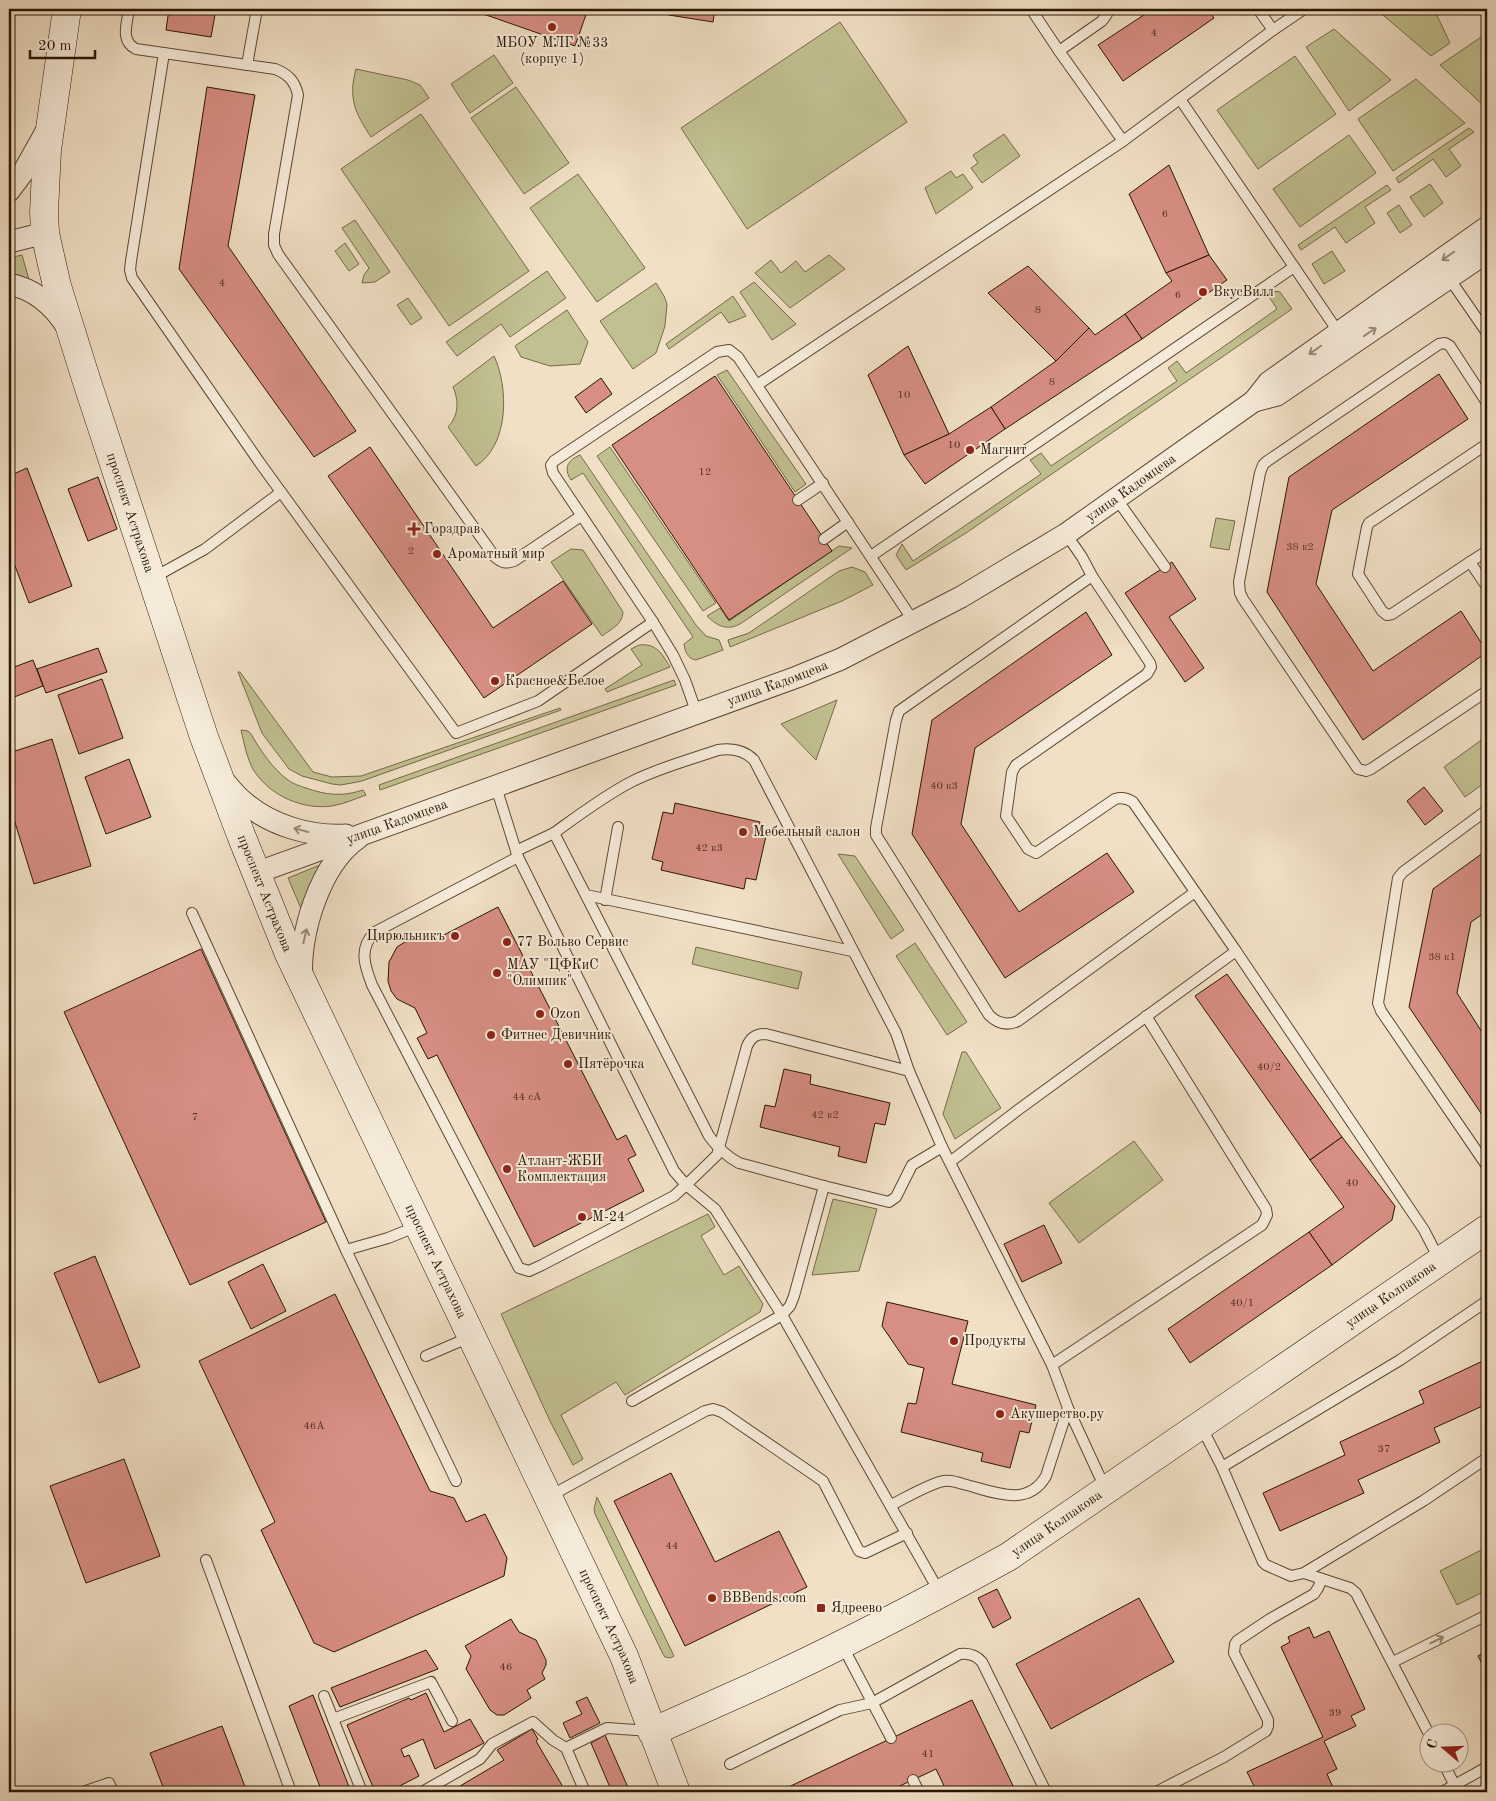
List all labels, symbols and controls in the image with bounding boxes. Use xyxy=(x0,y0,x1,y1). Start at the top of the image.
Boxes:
marker: МБОУ МЛГ №33 (корпус 1) xyxy=(546,21,558,33)
scale bar xyxy=(30,28,95,60)
house number: 4 xyxy=(1151,28,1157,39)
place label: МБОУ МЛГ №33 (корпус 1) xyxy=(495,36,609,66)
text: 20 m xyxy=(38,39,72,54)
house number: 6 xyxy=(1162,209,1168,220)
one-way arrow xyxy=(1441,251,1455,261)
house number: 4 xyxy=(219,278,225,289)
place label: ВкусВилл xyxy=(1213,285,1274,299)
marker: ВкусВилл xyxy=(1197,286,1209,298)
house number: 6 xyxy=(1175,290,1181,301)
house number: 8 xyxy=(1035,305,1041,316)
one-way arrow xyxy=(1363,327,1377,337)
one-way arrow xyxy=(1308,345,1322,355)
house number: 8 xyxy=(1049,377,1055,388)
house number: 10 xyxy=(898,390,910,401)
house number: 10 xyxy=(948,440,960,451)
place label: Магнит xyxy=(980,443,1027,457)
marker: Магнит xyxy=(964,444,976,456)
street label: проспект Астрахова xyxy=(104,451,156,574)
street label: улица Кадомцева xyxy=(1083,452,1179,525)
house number: 12 xyxy=(699,467,711,478)
place label: Горздрав xyxy=(424,522,480,536)
marker: Горздрав xyxy=(408,523,420,535)
house number: 38 к2 xyxy=(1286,542,1314,553)
house number: 2 xyxy=(408,546,414,557)
place label: Ароматный мир xyxy=(447,547,545,561)
marker: Ароматный мир xyxy=(431,548,443,560)
street label: улица Кадомцева xyxy=(725,658,830,709)
place label: Красное&Белое xyxy=(505,674,604,688)
marker: Красное&Белое xyxy=(489,675,501,687)
house number: 40 к3 xyxy=(930,781,958,792)
street label: улица Кадомцева xyxy=(345,797,450,847)
one-way arrow xyxy=(293,825,309,835)
place label: Мебельный салон xyxy=(753,825,861,839)
marker: Мебельный салон xyxy=(737,826,749,838)
street label: проспект Астрахова xyxy=(235,833,294,954)
house number: 42 к3 xyxy=(695,843,723,854)
one-way arrow xyxy=(301,928,311,944)
place label: Цирюльникъ xyxy=(366,929,445,943)
marker: Цирюльникъ xyxy=(449,930,461,942)
place label: 77 Вольво Сервис xyxy=(517,935,628,949)
marker: 77 Вольво Сервис xyxy=(501,936,513,948)
house number: 38 к1 xyxy=(1428,952,1456,963)
place label: МАУ "ЦФКиС "Олимпик" xyxy=(507,958,599,988)
marker: МАУ "ЦФКиС "Олимпик" xyxy=(491,967,503,979)
place label: Ozon xyxy=(550,1007,581,1021)
marker: Ozon xyxy=(534,1008,546,1020)
place label: Фитнес Девичник xyxy=(501,1028,611,1042)
marker: Фитнес Девичник xyxy=(485,1029,497,1041)
place label: Пятёрочка xyxy=(578,1057,645,1071)
marker: Пятёрочка xyxy=(562,1058,574,1070)
house number: 40/2 xyxy=(1257,1062,1281,1073)
house number: 44 сА xyxy=(512,1092,542,1103)
house number: 42 к2 xyxy=(811,1110,839,1121)
house number: 7 xyxy=(192,1112,198,1123)
place label: Атлант-ЖБИ Комплектация xyxy=(517,1154,606,1184)
marker: Атлант-ЖБИ Комплектация xyxy=(501,1163,513,1175)
house number: 40 xyxy=(1346,1178,1358,1189)
street label: проспект Астрахова xyxy=(403,1202,469,1321)
place label: М-24 xyxy=(592,1210,625,1224)
marker: М-24 xyxy=(576,1211,588,1223)
street label: улица Колпакова xyxy=(1343,1259,1439,1331)
house number: 40/1 xyxy=(1230,1298,1254,1309)
place label: Продукты xyxy=(964,1334,1026,1348)
marker: Продукты xyxy=(948,1335,960,1347)
place label: Акушерство.ру xyxy=(1010,1407,1105,1421)
marker: Акушерство.ру xyxy=(994,1408,1006,1420)
house number: 46А xyxy=(303,1421,325,1432)
house number: 37 xyxy=(1378,1444,1390,1455)
street label: улица Колпакова xyxy=(1009,1488,1105,1559)
house number: 44 xyxy=(666,1541,678,1552)
street label: проспект Астрахова xyxy=(577,1567,641,1686)
place label: BBBends.com xyxy=(722,1591,806,1605)
marker: BBBends.com xyxy=(706,1592,718,1604)
place label: Ядреево xyxy=(831,1601,882,1615)
marker: Ядреево xyxy=(815,1602,827,1614)
one-way arrow xyxy=(1429,1635,1444,1644)
house number: 46 xyxy=(500,1662,512,1673)
house number: 39 xyxy=(1329,1708,1341,1719)
north arrow xyxy=(1418,1724,1468,1774)
text: С xyxy=(1425,1737,1441,1751)
house number: 41 xyxy=(922,1749,934,1760)

